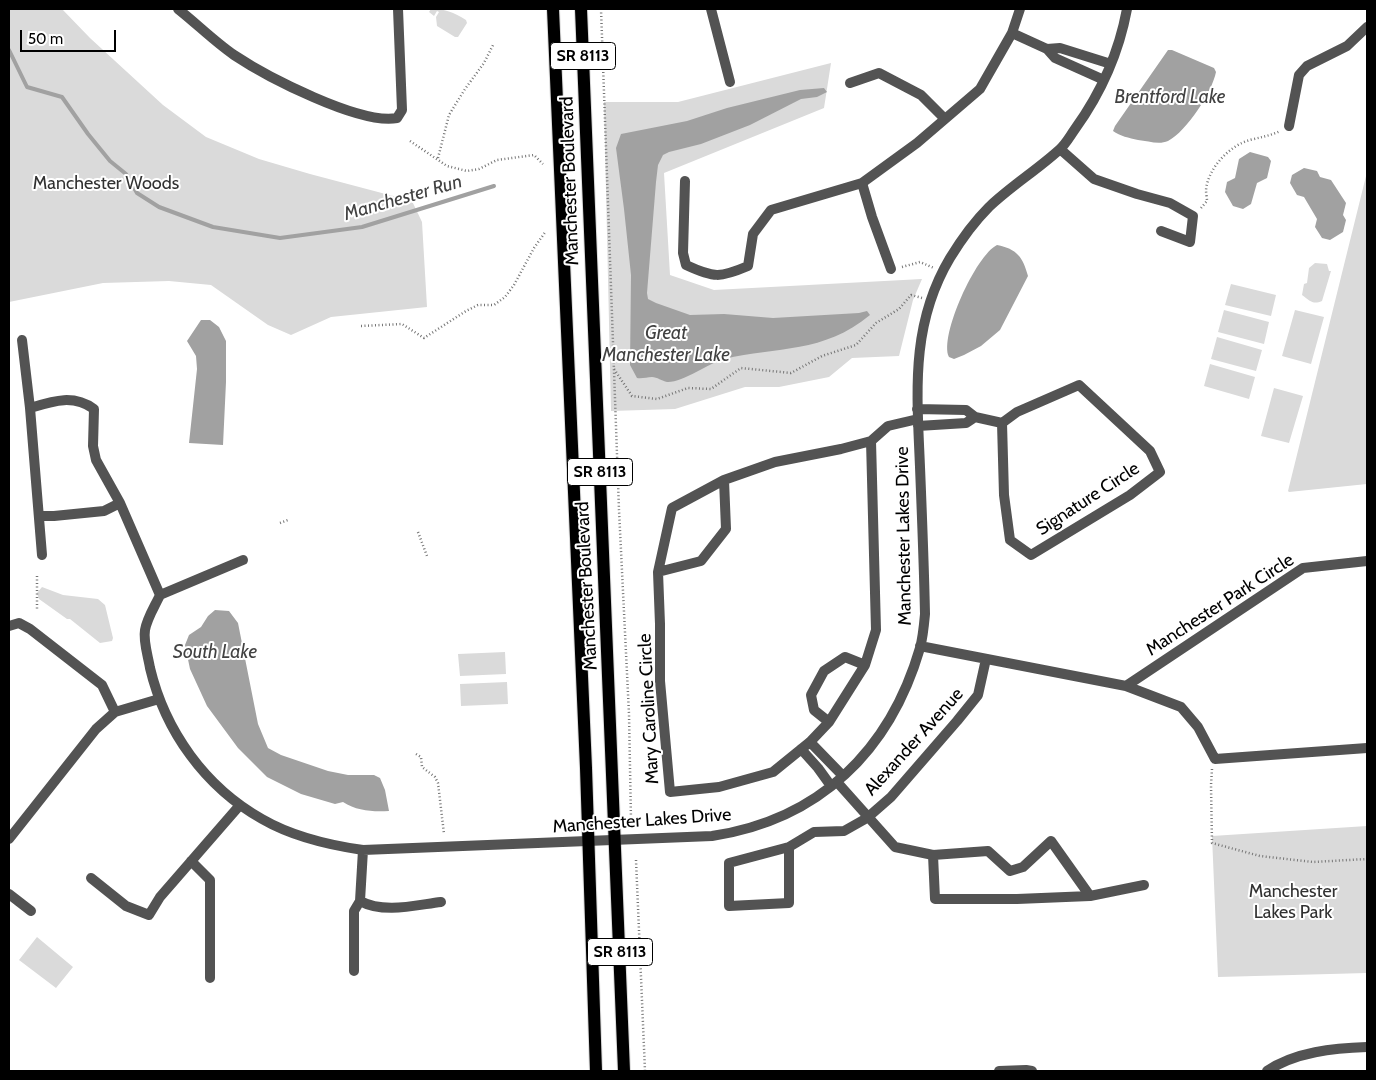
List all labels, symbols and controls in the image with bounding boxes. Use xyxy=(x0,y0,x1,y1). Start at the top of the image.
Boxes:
scale bar xyxy=(22,20,119,52)
text: 50 m xyxy=(28,30,63,48)
road number: SR 8113 xyxy=(550,42,616,70)
water label: Brentford Lake xyxy=(1115,86,1225,108)
street label: Manchester Boulevard xyxy=(556,96,584,266)
water label: Manchester Run xyxy=(341,170,465,226)
park label: Manchester Woods xyxy=(33,173,179,195)
water label: Great Manchester Lake xyxy=(602,322,730,366)
street label: Manchester Lakes Drive xyxy=(892,446,916,626)
road number: SR 8113 xyxy=(568,458,632,486)
street label: Signature Circle xyxy=(1032,458,1144,540)
street label: Manchester Boulevard xyxy=(572,501,602,671)
street label: Manchester Park Circle xyxy=(1142,549,1298,661)
street label: Mary Caroline Circle xyxy=(634,633,664,785)
water label: South Lake xyxy=(173,641,257,663)
street label: Alexander Avenue xyxy=(860,684,968,800)
street label: Manchester Lakes Drive xyxy=(552,804,732,838)
park label: Manchester Lakes Park xyxy=(1249,881,1337,924)
road number: SR 8113 xyxy=(588,939,652,966)

